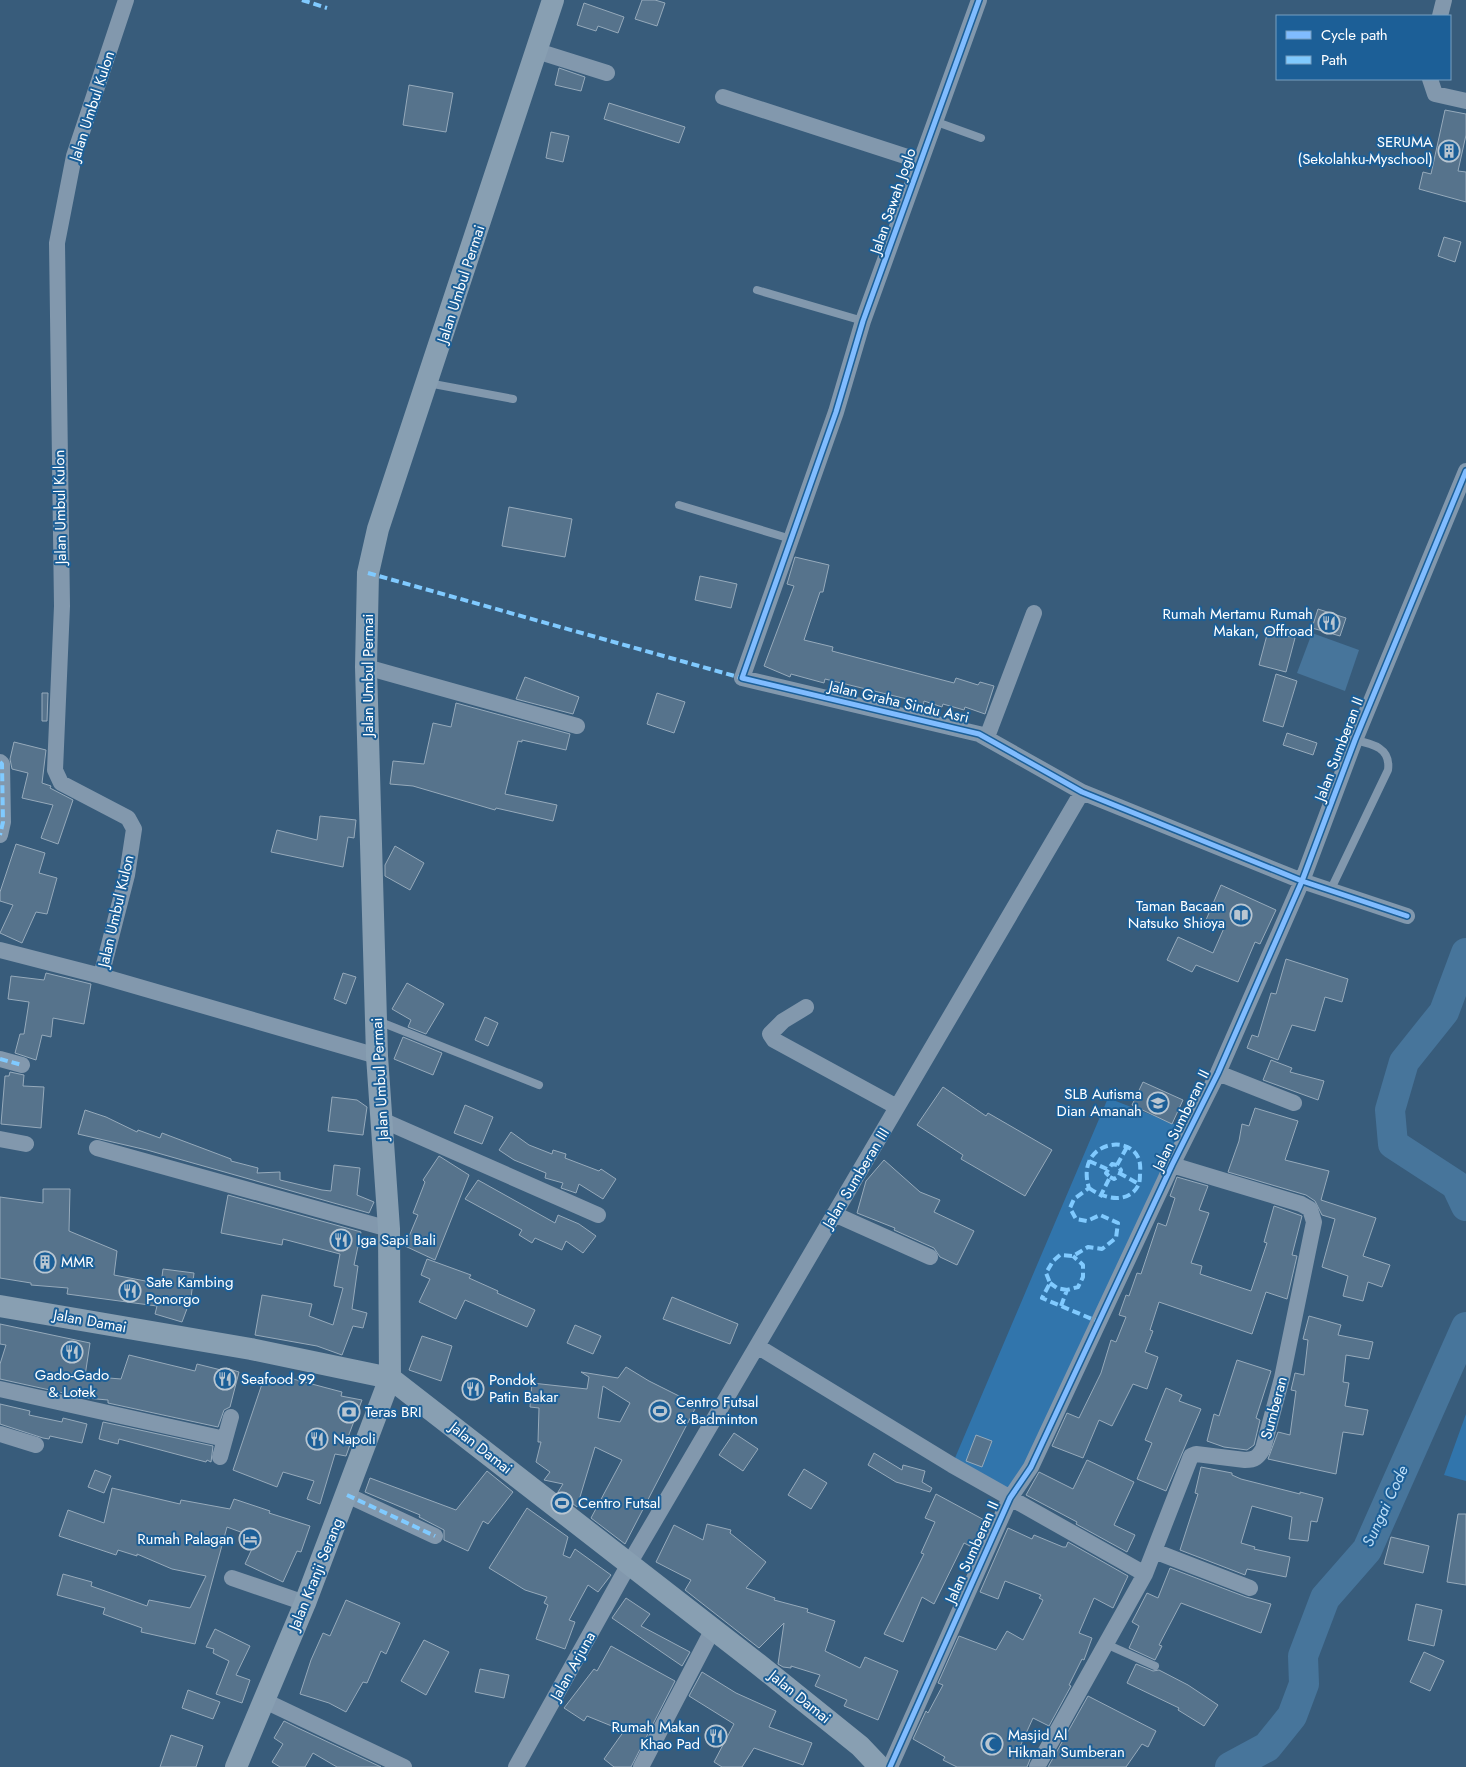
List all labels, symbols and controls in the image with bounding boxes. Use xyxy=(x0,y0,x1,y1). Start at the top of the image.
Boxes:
legend xyxy=(1276,15,1451,80)
text: Cycle path xyxy=(1321,24,1388,46)
street label: Jalan Umbul Kulon xyxy=(63,48,120,166)
text: Path xyxy=(1321,49,1347,71)
place label: SERUMA (Sekolahku-Myschool) xyxy=(1298,131,1433,170)
building icon: SERUMA (Sekolahku-Myschool) xyxy=(1437,139,1461,163)
street label: Jalan Sawah Joglo xyxy=(864,145,921,259)
street label: Jalan Umbul Permai xyxy=(431,222,490,348)
street label: Jalan Umbul Kulon xyxy=(48,449,72,567)
place label: Rumah Mertamu Rumah Makan, Offroad xyxy=(1162,603,1313,642)
restaurant icon: Rumah Mertamu Rumah Makan, Offroad xyxy=(1317,611,1341,635)
street label: Jalan Umbul Permai xyxy=(357,614,379,738)
street label: Jalan Graha Sindu Asri xyxy=(825,675,971,729)
street label: Jalan Sumberan II xyxy=(1308,694,1369,806)
street label: Jalan Umbul Kulon xyxy=(92,853,140,971)
place label: Taman Bacaan Natsuko Shioya xyxy=(1128,895,1225,934)
library icon: Taman Bacaan Natsuko Shioya xyxy=(1229,903,1253,927)
street label: Jalan Umbul Permai xyxy=(366,1017,394,1143)
street label: Jalan Sumberan II xyxy=(1146,1066,1215,1176)
place label: SLB Autisma Dian Amanah xyxy=(1057,1083,1142,1122)
school or university icon: SLB Autisma Dian Amanah xyxy=(1146,1091,1170,1115)
street label: Jalan Sumberan III xyxy=(816,1124,895,1234)
restaurant icon: Iga Sapi Bali xyxy=(329,1228,353,1252)
place label: Iga Sapi Bali xyxy=(357,1229,436,1251)
building icon: MMR xyxy=(33,1250,57,1274)
place label: MMR xyxy=(61,1251,94,1273)
place label: Sate Kambing Ponorgo xyxy=(146,1271,234,1310)
restaurant icon: Sate Kambing Ponorgo xyxy=(118,1279,142,1303)
street label: Jalan Damai xyxy=(50,1303,128,1338)
restaurant icon: Gado-Gado & Lotek xyxy=(60,1340,84,1364)
place label: Gado-Gado & Lotek xyxy=(35,1364,109,1403)
restaurant icon: Seafood 99 xyxy=(213,1367,237,1391)
place label: Seafood 99 xyxy=(241,1368,315,1390)
place label: Pondok Patin Bakar xyxy=(489,1369,559,1408)
street label: Sumberan xyxy=(1255,1374,1293,1442)
restaurant icon: Pondok Patin Bakar xyxy=(461,1377,485,1401)
place label: Centro Futsal & Badminton xyxy=(676,1391,758,1430)
sports icon: Centro Futsal & Badminton xyxy=(648,1399,672,1423)
bank icon: Teras BRI xyxy=(337,1400,361,1424)
place label: Teras BRI xyxy=(365,1401,422,1423)
street label: Jalan Damai xyxy=(443,1415,517,1479)
restaurant icon: Napoli xyxy=(305,1427,329,1451)
place label: Napoli xyxy=(333,1428,376,1450)
water label: Sungai Code xyxy=(1356,1462,1414,1550)
sports icon: Centro Futsal xyxy=(550,1491,574,1515)
place label: Centro Futsal xyxy=(578,1492,660,1514)
street label: Jalan Sumberan II xyxy=(939,1497,1004,1609)
street label: Jalan Kranji Serang xyxy=(283,1515,349,1635)
hotel icon: Rumah Palagan xyxy=(238,1527,262,1551)
place label: Rumah Palagan xyxy=(137,1528,234,1550)
street label: Jalan Arjuna xyxy=(544,1628,601,1706)
street label: Jalan Damai xyxy=(763,1664,836,1729)
place label: Rumah Makan Khao Pad xyxy=(611,1716,700,1755)
restaurant icon: Rumah Makan Khao Pad xyxy=(704,1724,728,1748)
place label: Masjid Al Hikmah Sumberan xyxy=(1008,1724,1125,1763)
mosque icon: Masjid Al Hikmah Sumberan xyxy=(980,1732,1004,1756)

